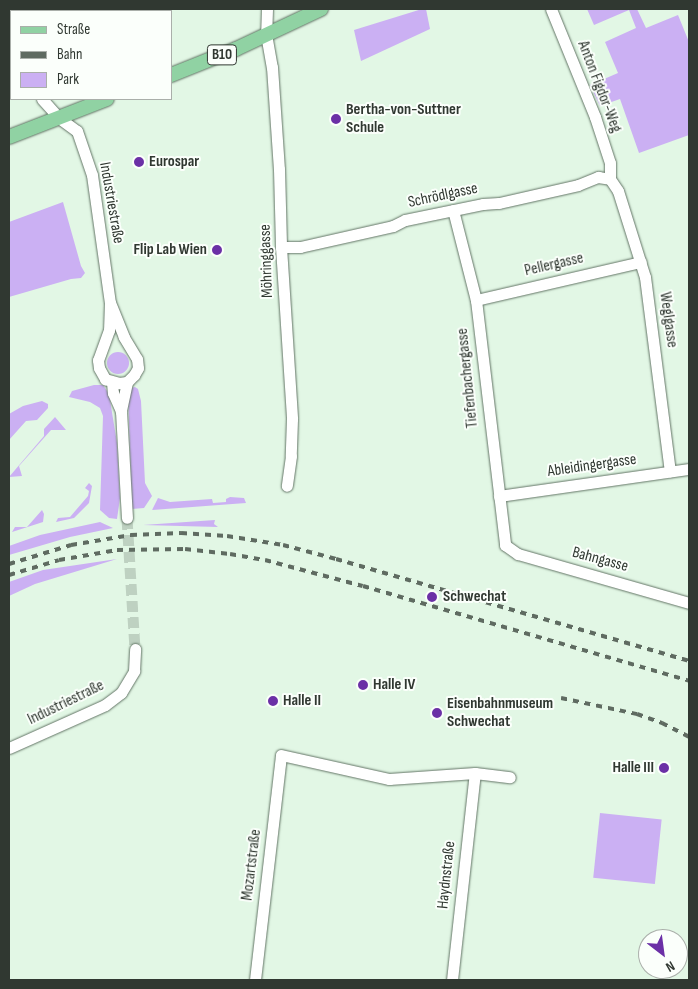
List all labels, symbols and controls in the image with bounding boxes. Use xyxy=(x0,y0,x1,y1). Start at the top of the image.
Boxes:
legend xyxy=(10,10,172,100)
text: Straße xyxy=(57,20,90,39)
street label: Anton Figdor-Weg xyxy=(573,38,625,136)
road number: B10 xyxy=(206,42,238,68)
text: Bahn xyxy=(57,45,82,64)
text: Park xyxy=(57,70,79,89)
place label: Bertha-von-Suttner Schule xyxy=(346,100,461,138)
marker: Bertha-von-Suttner Schule xyxy=(330,113,342,125)
place label: Eurospar xyxy=(149,152,199,172)
marker: Eurospar xyxy=(133,156,145,168)
street label: Industriestraße xyxy=(94,161,128,245)
street label: Schrödlgasse xyxy=(406,179,480,213)
street label: Möhringgasse xyxy=(256,224,278,298)
place label: Flip Lab Wien xyxy=(134,240,207,260)
marker: Flip Lab Wien xyxy=(211,244,223,256)
street label: Pellergasse xyxy=(523,249,585,281)
street label: Weglgasse xyxy=(655,291,681,349)
street label: Tiefenbachergasse xyxy=(453,327,483,429)
street label: Ableidingergasse xyxy=(546,450,638,482)
street label: Bahngasse xyxy=(570,543,630,577)
place label: Schwechat xyxy=(443,587,506,607)
marker: Schwechat xyxy=(425,590,439,604)
place label: Halle IV xyxy=(373,675,415,695)
street label: Industriestraße xyxy=(25,676,107,730)
marker: Halle IV xyxy=(357,679,369,691)
place label: Halle II xyxy=(283,691,321,711)
place label: Eisenbahnmuseum Schwechat xyxy=(447,694,553,732)
marker: Halle II xyxy=(267,695,279,707)
marker: Eisenbahnmuseum Schwechat xyxy=(431,707,443,719)
place label: Halle III xyxy=(612,758,654,778)
marker: Halle III xyxy=(658,762,670,774)
street label: Mozartstraße xyxy=(238,828,266,902)
street label: Haydnstraße xyxy=(434,840,460,910)
north arrow xyxy=(638,929,688,979)
text: N xyxy=(663,957,678,976)

